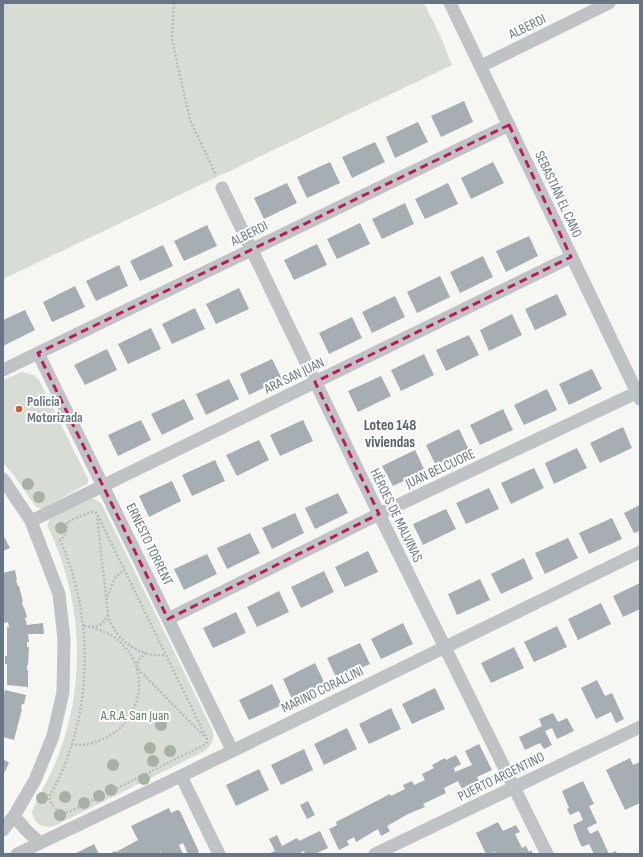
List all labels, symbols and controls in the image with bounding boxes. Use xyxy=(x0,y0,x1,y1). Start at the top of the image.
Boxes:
street label: ALBERDI xyxy=(505,10,549,43)
street label: SEBASTIÁN EL CANO xyxy=(531,148,586,240)
street label: ALBERDI xyxy=(227,217,271,250)
street label: ARA SAN JUAN xyxy=(260,354,327,398)
place label: Policía Motorizada xyxy=(27,393,83,426)
marker: Policía Motorizada xyxy=(14,404,24,414)
district label: Loteo 148 viviendas xyxy=(364,416,416,452)
street label: JUAN BELCUORE xyxy=(402,445,478,492)
street label: HÉROES DE MALVINAS xyxy=(367,466,427,565)
street label: ERNESTO TORRENT xyxy=(122,500,177,588)
street label: MARINO CORALLINI xyxy=(279,662,366,717)
park label: A.R.A. San Juan xyxy=(100,707,169,724)
street label: PUERTO ARGENTINO xyxy=(455,748,547,805)

